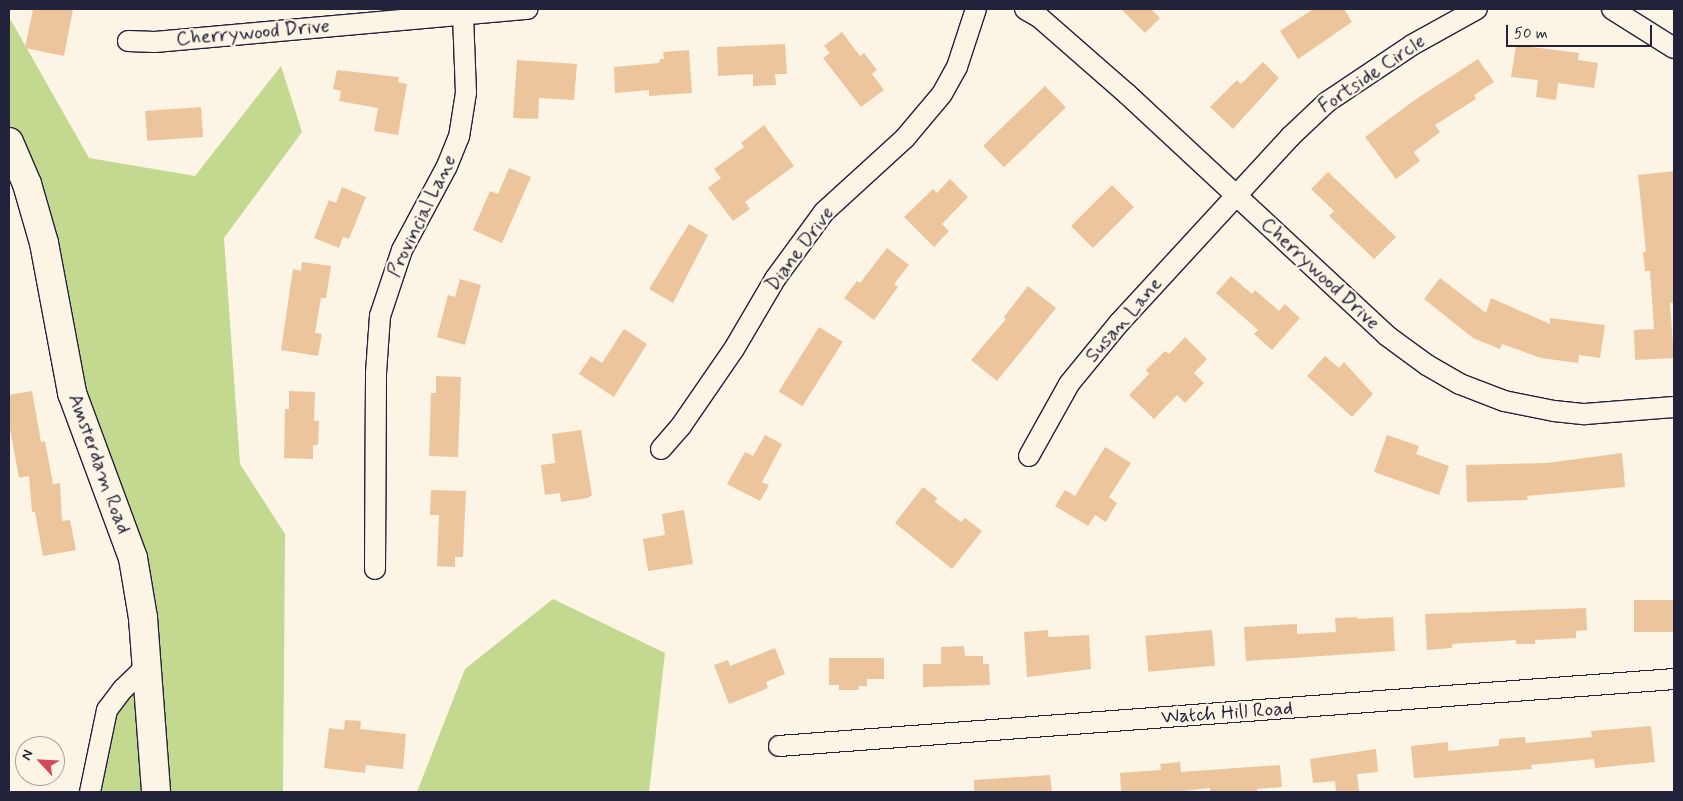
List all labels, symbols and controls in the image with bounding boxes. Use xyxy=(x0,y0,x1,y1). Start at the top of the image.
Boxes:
street label: Cherrywood Drive xyxy=(176,14,330,52)
scale bar xyxy=(1508,15,1654,47)
text: 50 m xyxy=(1514,24,1548,44)
street label: Fortside Circle xyxy=(1314,29,1430,119)
street label: Provincial Lane xyxy=(383,152,461,280)
street label: Diane Drive xyxy=(761,203,839,295)
street label: Cherrywood Drive xyxy=(1256,213,1384,335)
street label: Susan Lane xyxy=(1081,273,1167,367)
street label: Amsterdam Road xyxy=(62,391,136,537)
street label: Watch Hill Road xyxy=(1160,696,1294,730)
north arrow xyxy=(15,736,65,786)
text: N xyxy=(17,747,37,763)

